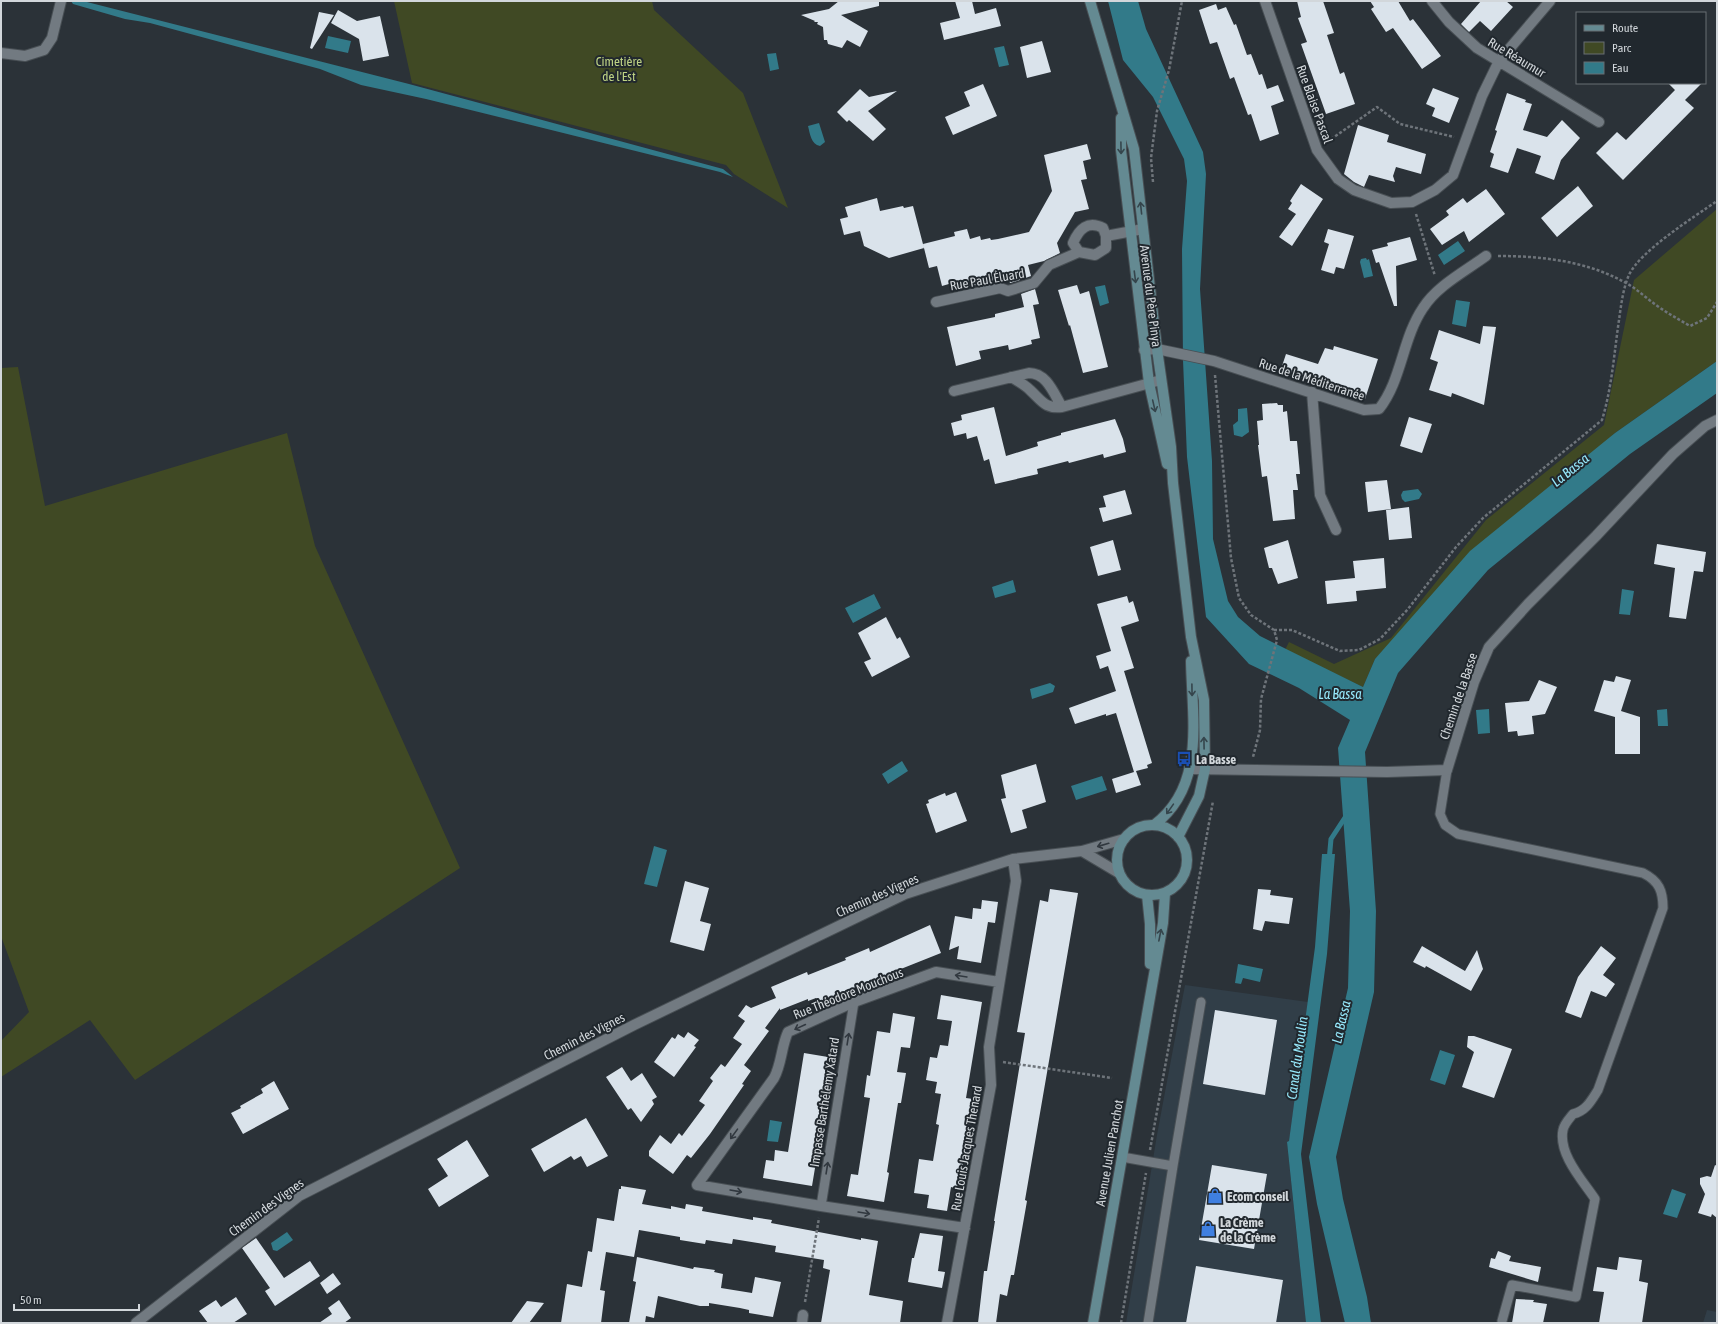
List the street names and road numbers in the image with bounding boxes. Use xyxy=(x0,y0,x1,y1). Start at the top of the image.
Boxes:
street label: Rue Réaumur xyxy=(1485,34,1548,81)
street label: Rue Blaise Pascal xyxy=(1293,63,1336,146)
street label: Avenue du Père Pinya xyxy=(1137,244,1164,348)
street label: Rue Paul Éluard xyxy=(949,266,1026,293)
street label: Rue de la Méditerranée xyxy=(1257,355,1367,404)
street label: Chemin de la Basse xyxy=(1437,651,1480,742)
street label: Chemin des Vignes xyxy=(834,870,921,920)
street label: Rue Théodore Mouchous xyxy=(791,964,906,1022)
street label: Chemin des Vignes xyxy=(541,1009,627,1063)
street label: Impasse Barthélemy Xatard xyxy=(807,1036,842,1168)
street label: Rue Louis Jacques Thenard xyxy=(948,1084,985,1212)
street label: Avenue Julien Panchot xyxy=(1093,1098,1126,1208)
street label: Chemin des Vignes xyxy=(226,1175,307,1240)

